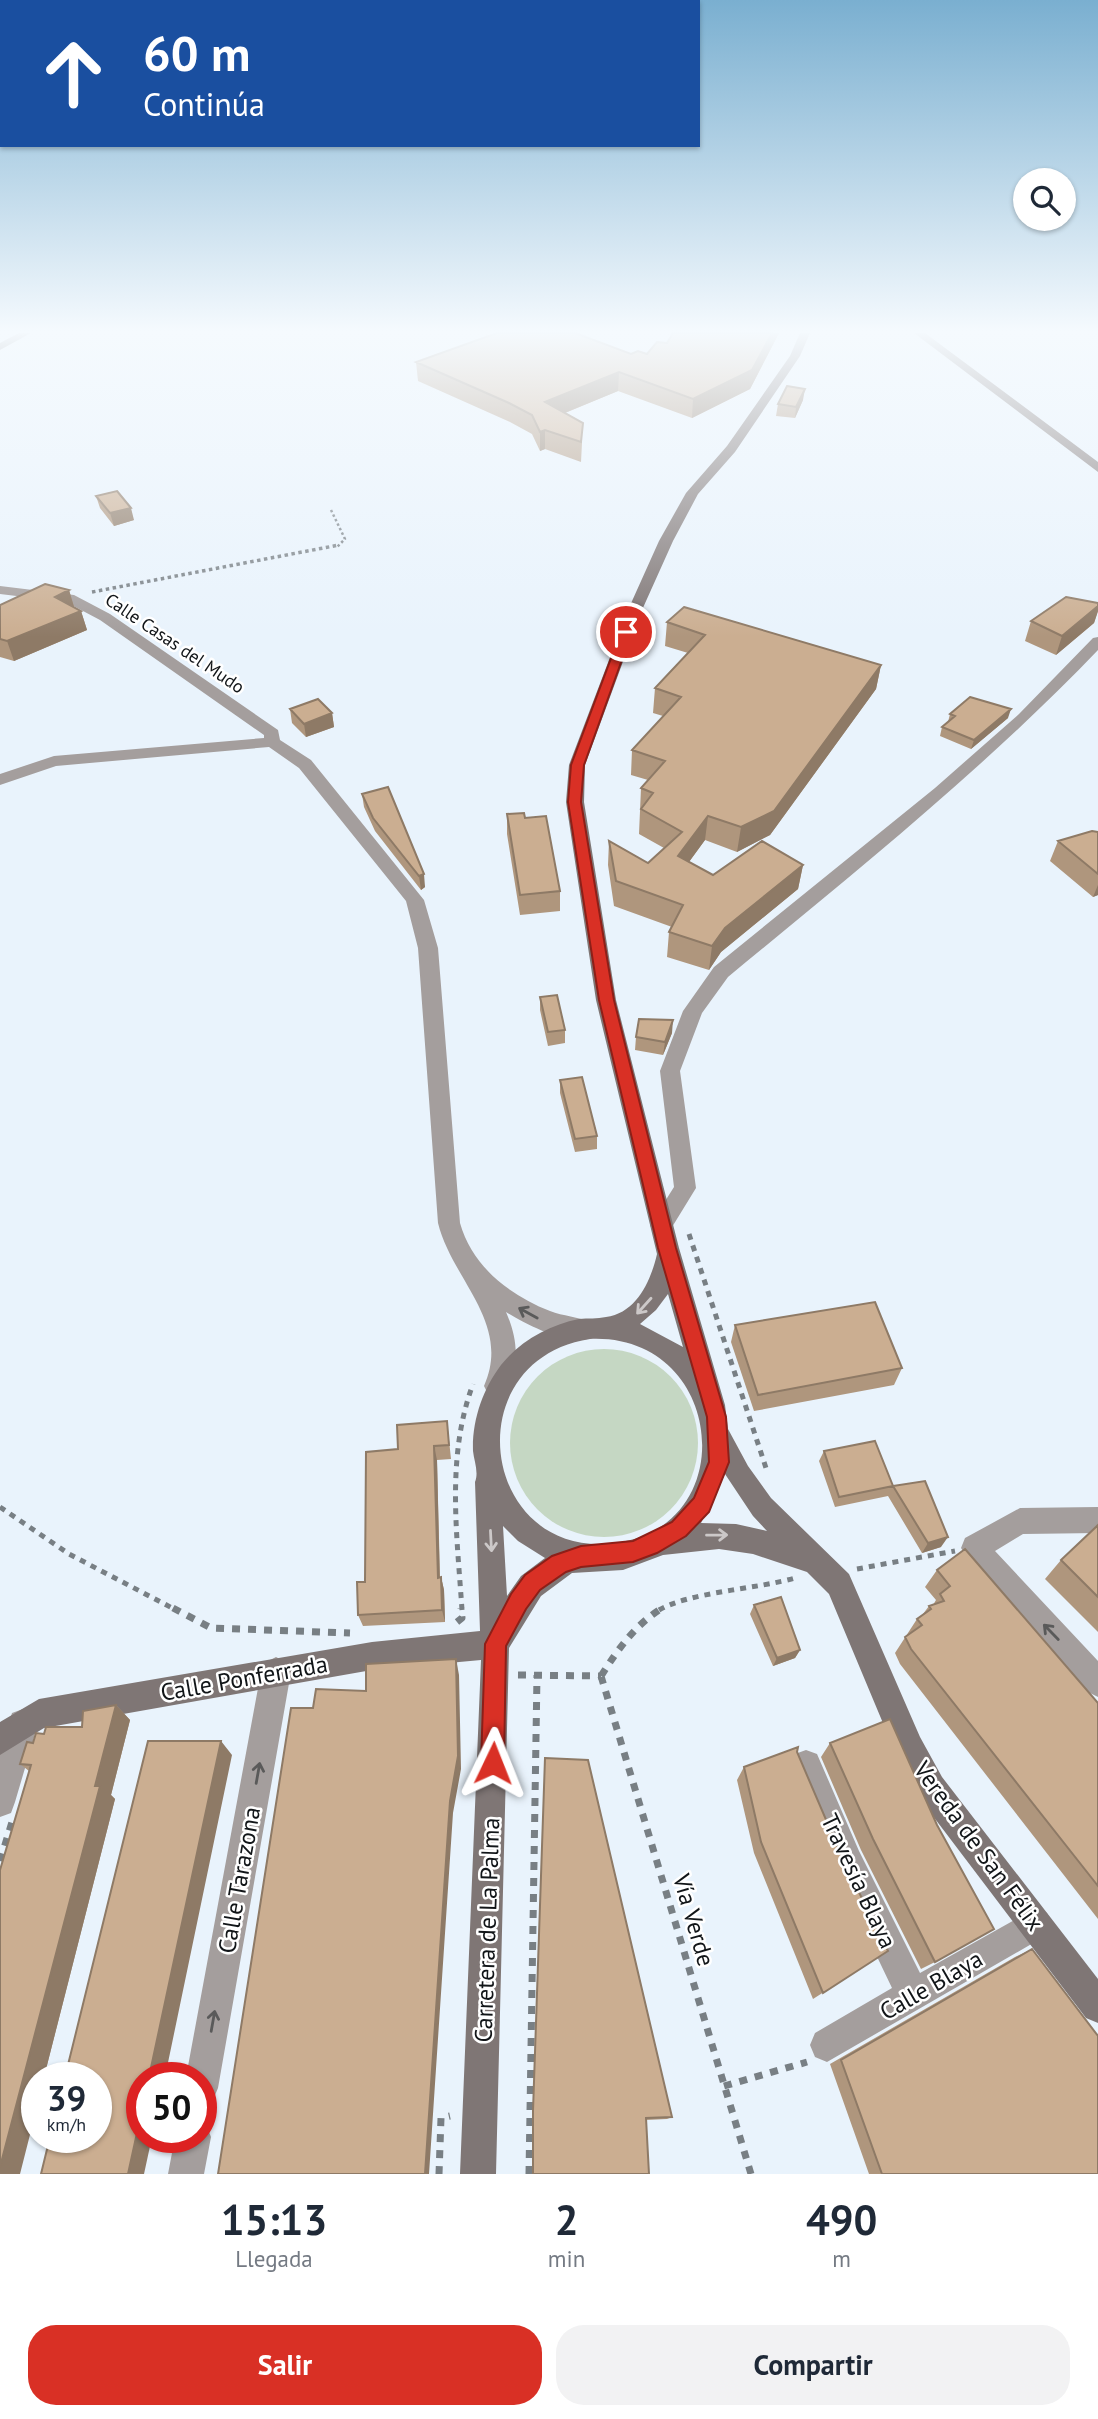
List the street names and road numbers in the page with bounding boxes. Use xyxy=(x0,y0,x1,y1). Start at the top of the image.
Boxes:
street label: Calle Casas del Mudo xyxy=(101,588,249,698)
street label: Calle Ponferrada xyxy=(158,1648,330,1708)
street label: Vereda de San Félix xyxy=(906,1754,1051,1937)
street label: Calle Tarazona xyxy=(211,1804,267,1956)
street label: Travesía Blaya xyxy=(814,1809,904,1953)
street label: Carretera de La Palma xyxy=(468,1817,506,2043)
street label: Vía Verde xyxy=(666,1869,722,1970)
street label: Calle Blaya xyxy=(874,1943,988,2027)

